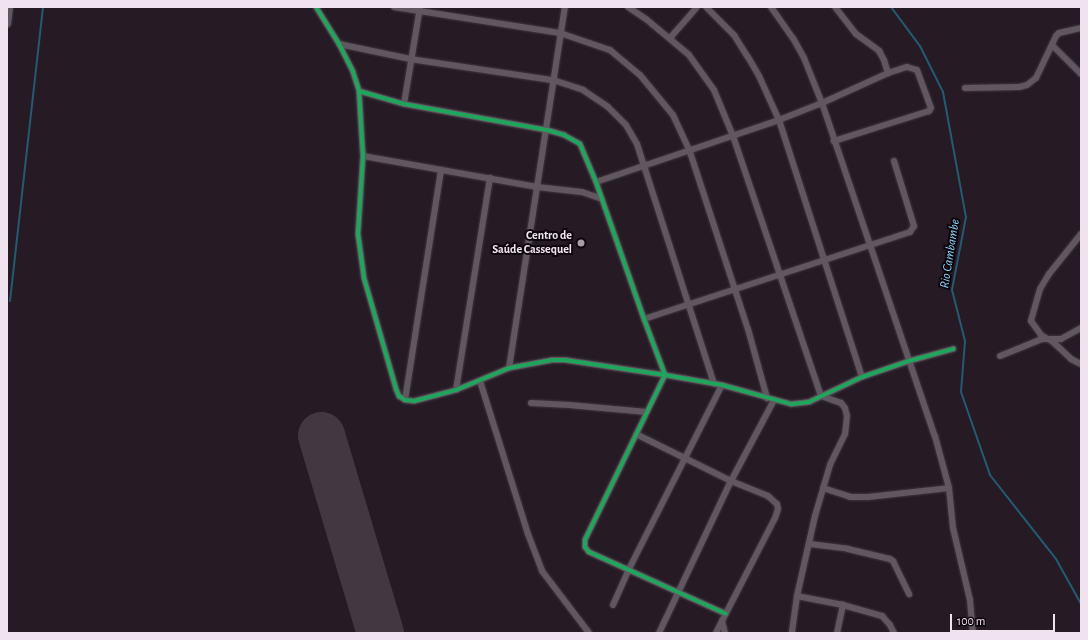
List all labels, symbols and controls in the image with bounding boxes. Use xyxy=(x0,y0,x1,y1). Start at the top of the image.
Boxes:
water label: Rio Cambambe xyxy=(938,218,964,290)
place label: Centro de Saúde Cassequel xyxy=(492,229,572,257)
marker: Centro de Saúde Cassequel xyxy=(575,237,587,249)
scale bar xyxy=(952,606,1057,632)
text: 100 m xyxy=(957,615,985,627)

